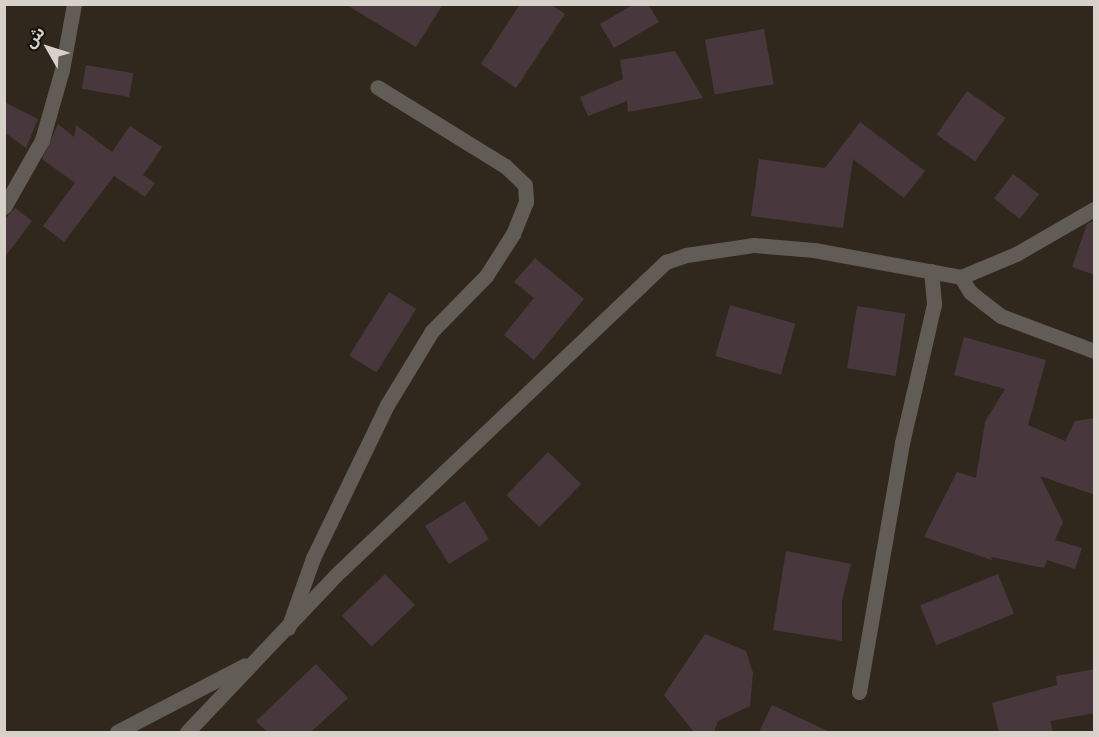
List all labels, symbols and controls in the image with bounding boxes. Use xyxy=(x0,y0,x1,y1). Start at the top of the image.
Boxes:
north arrow xyxy=(18,18,78,78)
text: ش xyxy=(19,22,48,51)

